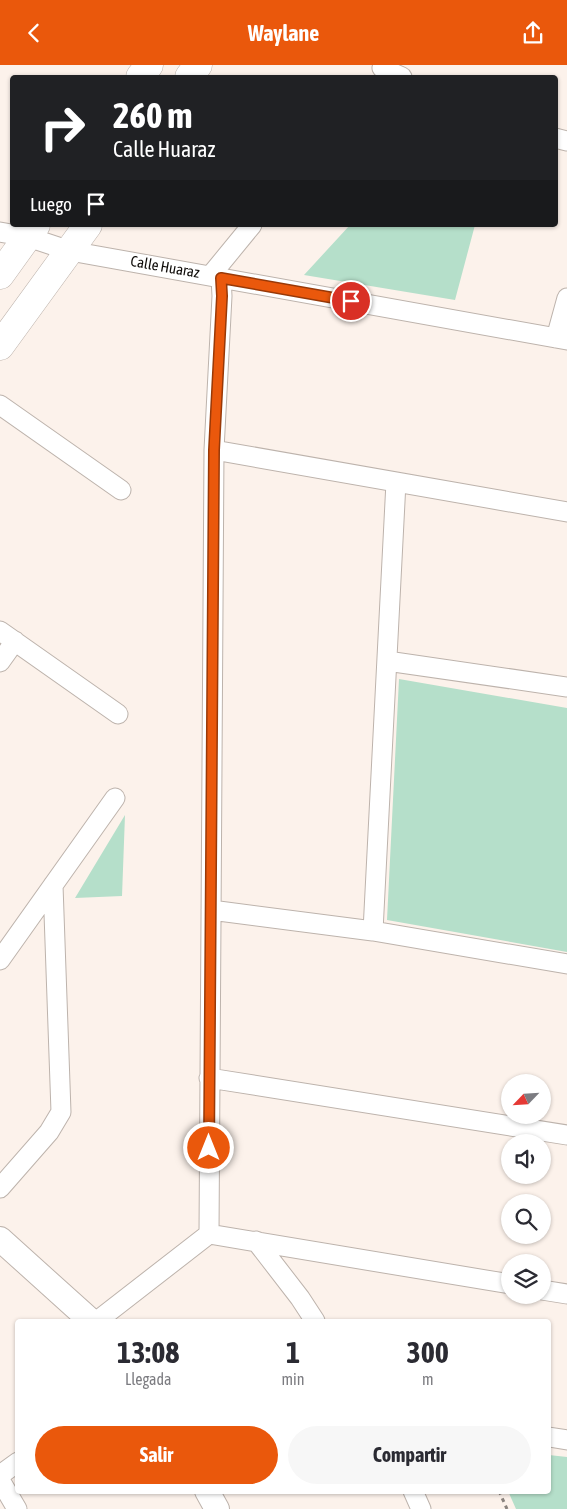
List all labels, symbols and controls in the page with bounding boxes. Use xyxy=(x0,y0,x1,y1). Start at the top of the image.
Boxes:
icon: back xyxy=(20,19,48,47)
icon: share xyxy=(519,19,547,47)
text: Waylane xyxy=(248,20,319,46)
icon: right xyxy=(30,95,95,160)
text: 260 m xyxy=(113,95,192,135)
text: Calle Huaraz xyxy=(113,136,215,162)
icon: arrive xyxy=(82,190,110,218)
text: Luego xyxy=(30,193,72,215)
street label: Calle Huaraz xyxy=(129,252,202,281)
pin xyxy=(330,280,372,322)
icon: arrive xyxy=(337,287,365,315)
north arrow xyxy=(501,1074,551,1124)
map controls xyxy=(501,1074,551,1304)
position arrow xyxy=(182,1121,234,1173)
button: sound xyxy=(501,1134,551,1184)
button: search xyxy=(501,1194,551,1244)
button: layers xyxy=(501,1254,551,1304)
text: 13:08 xyxy=(117,1335,179,1369)
text: 1 xyxy=(286,1335,300,1369)
text: 300 xyxy=(407,1335,449,1369)
text: Llegada xyxy=(125,1370,172,1388)
text: min xyxy=(282,1370,305,1388)
text: m xyxy=(422,1370,434,1388)
button: Salir xyxy=(35,1426,278,1484)
button: Compartir xyxy=(288,1426,531,1484)

